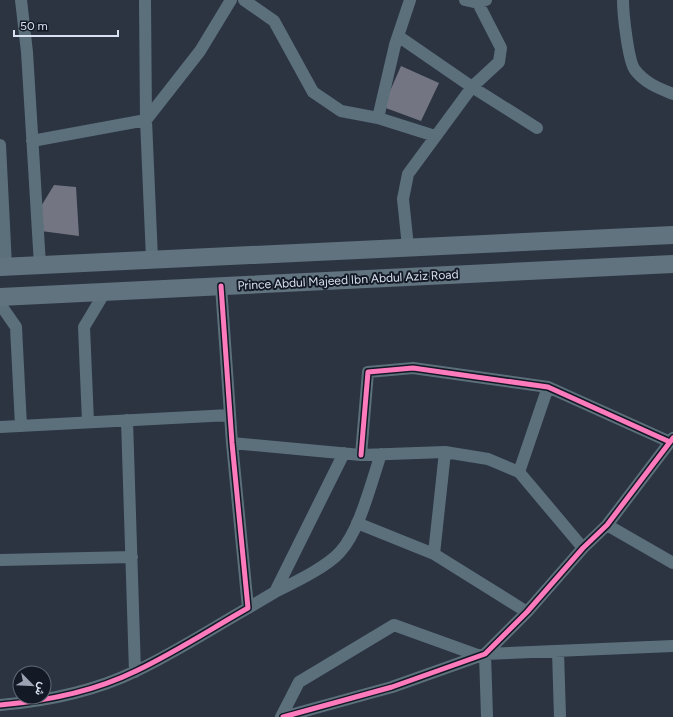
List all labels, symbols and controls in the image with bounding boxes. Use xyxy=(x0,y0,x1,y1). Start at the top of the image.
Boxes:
scale bar xyxy=(14,12,118,38)
text: 50 m xyxy=(20,19,48,33)
street label: Prince Abdul Majeed Ibn Abdul Aziz Road xyxy=(237,267,459,293)
north arrow xyxy=(12,665,52,705)
text: ش xyxy=(32,680,49,698)

